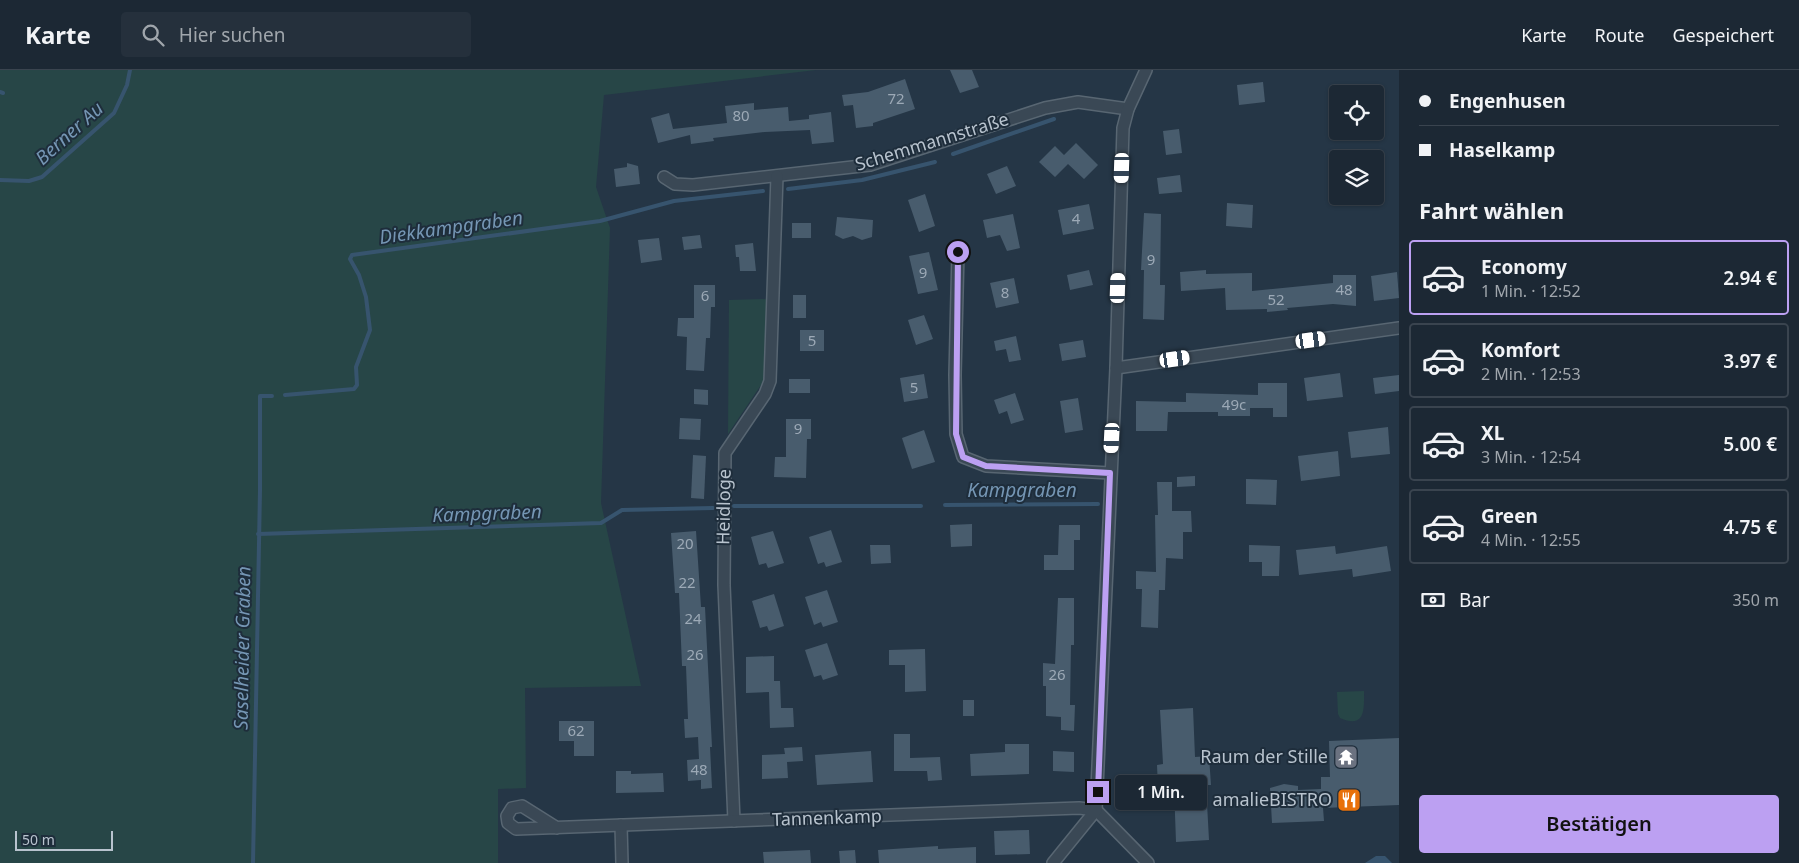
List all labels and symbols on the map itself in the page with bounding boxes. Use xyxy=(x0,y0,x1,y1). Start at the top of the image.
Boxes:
house number: 72 xyxy=(887,88,905,108)
water label: Berner Au xyxy=(29,96,109,170)
house number: 80 xyxy=(732,105,750,125)
street label: Schemmannstraße xyxy=(852,106,1012,176)
car xyxy=(1113,153,1130,183)
water label: Diekkampgraben xyxy=(378,204,524,250)
house number: 4 xyxy=(1072,208,1081,228)
route start xyxy=(947,241,969,263)
house number: 9 xyxy=(1147,249,1155,269)
house number: 9 xyxy=(919,262,927,282)
car xyxy=(1109,273,1126,303)
house number: 48 xyxy=(1335,279,1353,299)
house number: 8 xyxy=(1001,282,1009,302)
house number: 6 xyxy=(701,285,709,305)
house number: 52 xyxy=(1267,289,1285,309)
house number: 5 xyxy=(808,330,816,350)
car xyxy=(1295,330,1326,350)
car xyxy=(1159,349,1190,369)
house number: 5 xyxy=(910,377,918,397)
house number: 49c xyxy=(1222,394,1246,414)
house number: 9 xyxy=(794,418,802,438)
car xyxy=(1103,423,1120,453)
street label: Heidloge xyxy=(710,469,736,545)
water label: Kampgraben xyxy=(967,477,1077,503)
water label: Kampgraben xyxy=(432,498,542,528)
house number: 20 xyxy=(676,533,694,553)
water label: Saselheider Graben xyxy=(228,566,256,730)
house number: 22 xyxy=(678,572,696,592)
house number: 24 xyxy=(684,608,702,628)
house number: 26 xyxy=(686,644,704,664)
house number: 26 xyxy=(1048,664,1066,684)
house number: 62 xyxy=(567,720,585,740)
place label: Raum der Stille xyxy=(1200,744,1328,768)
temple icon: Raum der Stille xyxy=(1333,744,1359,770)
house number: 48 xyxy=(690,759,708,779)
callout: 1 Min. xyxy=(1116,774,1208,810)
route end xyxy=(1087,781,1109,803)
place label: amalieBISTRO xyxy=(1213,787,1332,811)
restaurant icon: amalieBISTRO xyxy=(1336,787,1362,813)
street label: Tannenkamp xyxy=(772,803,882,831)
scale bar xyxy=(15,828,112,851)

